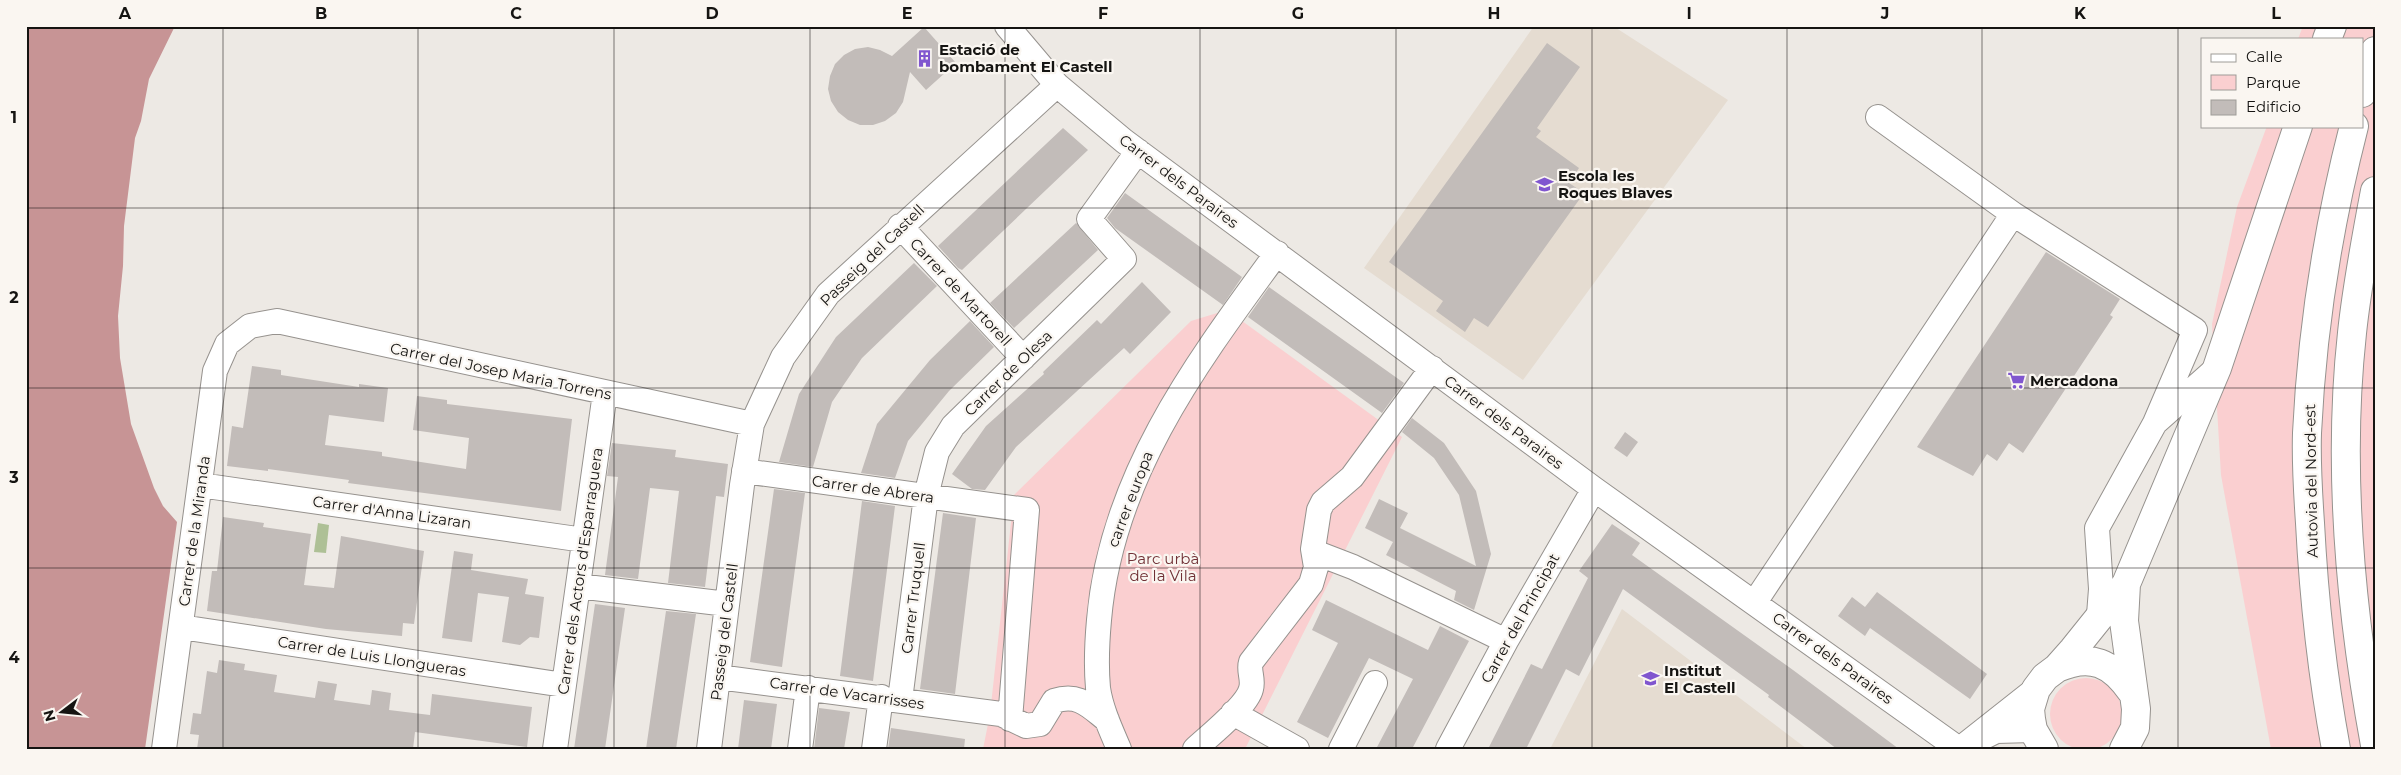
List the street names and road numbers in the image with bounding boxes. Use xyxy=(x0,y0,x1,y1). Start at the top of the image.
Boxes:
street label: Carrer dels Paraires xyxy=(1116,130,1242,232)
street label: Passeig del Castell xyxy=(816,200,928,310)
street label: Carrer de Martorell xyxy=(906,234,1016,350)
street label: Carrer de Olesa xyxy=(960,326,1056,420)
street label: Carrer del Josep Maria Torrens xyxy=(388,338,614,404)
street label: Carrer dels Paraires xyxy=(1441,371,1567,473)
street label: Autovia del Nord-est xyxy=(2300,404,2322,558)
street label: Carrer dels Actors d'Esparraguera xyxy=(553,446,607,696)
street label: carrer europa xyxy=(1103,448,1157,550)
street label: Carrer de la Miranda xyxy=(174,454,214,608)
street label: Carrer de Abrera xyxy=(811,471,935,507)
street label: Carrer d'Anna Lizaran xyxy=(311,491,473,533)
street label: Carrer Truquell xyxy=(897,541,929,655)
street label: Carrer del Principat xyxy=(1476,550,1564,686)
street label: Passeig del Castell xyxy=(706,562,742,702)
street label: Carrer dels Paraires xyxy=(1769,608,1897,708)
street label: Carrer de Luis Llongueras xyxy=(276,632,468,680)
street label: Carrer de Vacarrisses xyxy=(768,673,926,713)

